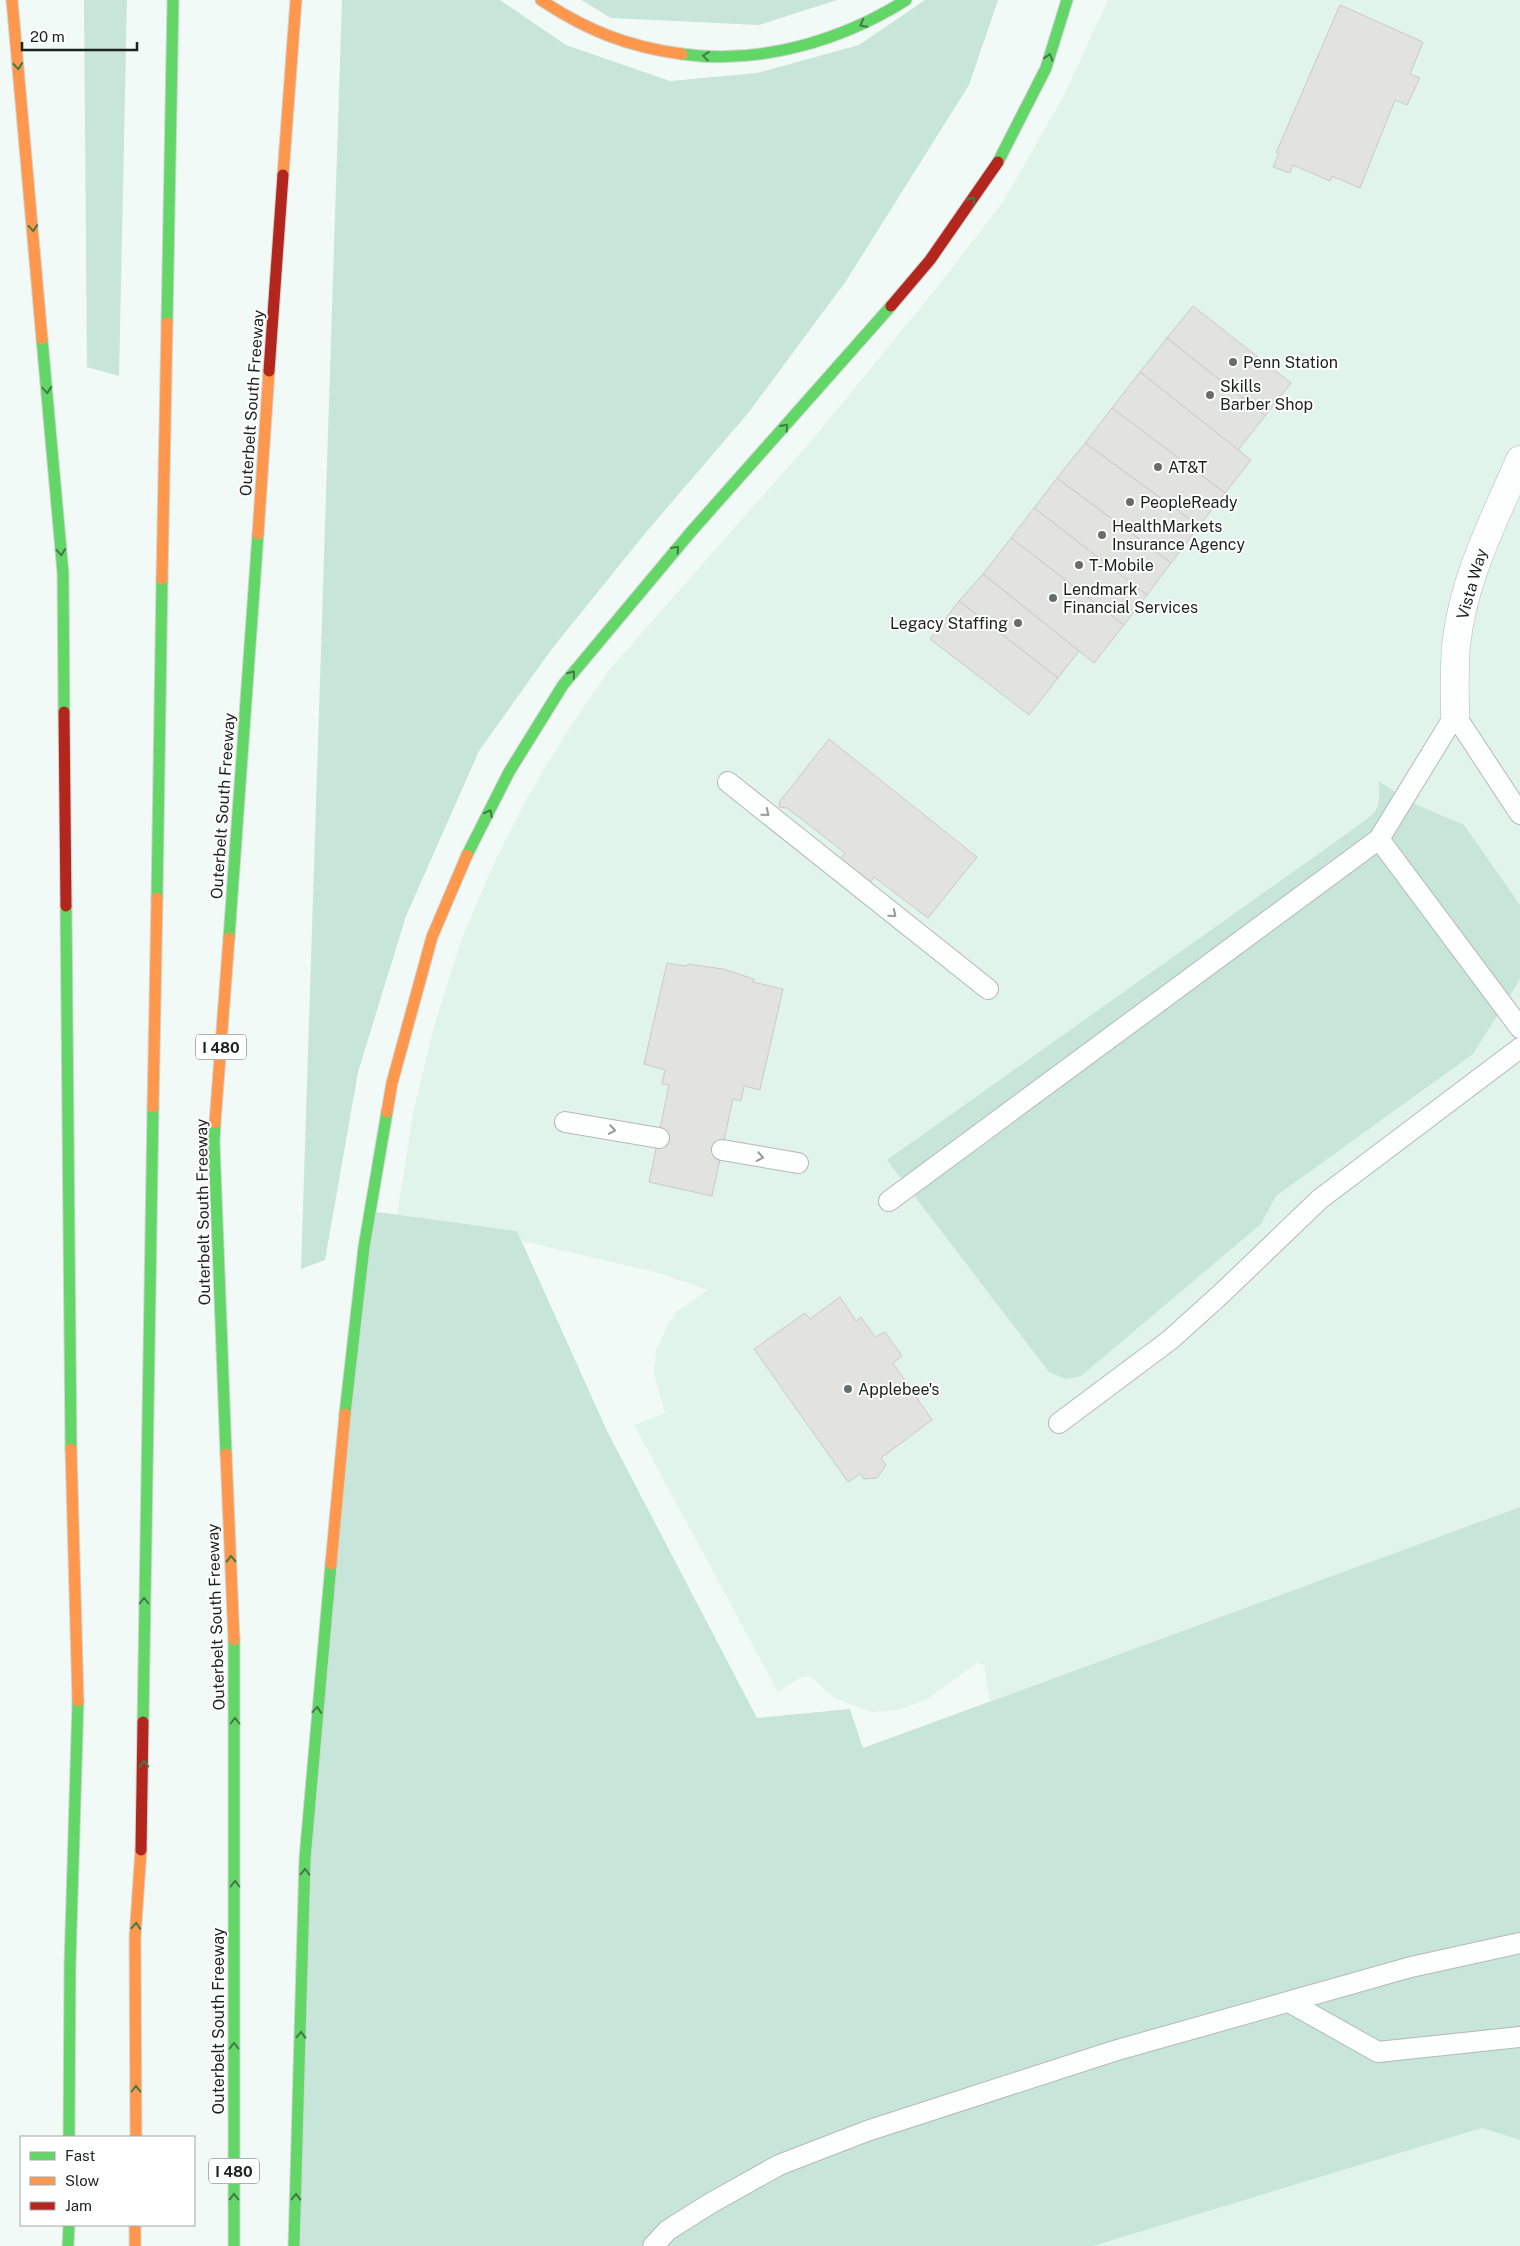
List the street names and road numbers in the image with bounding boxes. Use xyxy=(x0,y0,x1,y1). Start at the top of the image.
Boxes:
street label: Outerbelt South Freeway xyxy=(236,309,268,497)
street label: Vista Way xyxy=(1453,546,1491,622)
street label: Outerbelt South Freeway xyxy=(207,712,239,900)
road number: I 480 xyxy=(196,1034,246,1060)
street label: Outerbelt South Freeway xyxy=(192,1118,214,1306)
street label: Outerbelt South Freeway xyxy=(203,1523,229,1711)
street label: Outerbelt South Freeway xyxy=(209,1927,228,2114)
road number: I 480 xyxy=(209,2158,259,2184)

